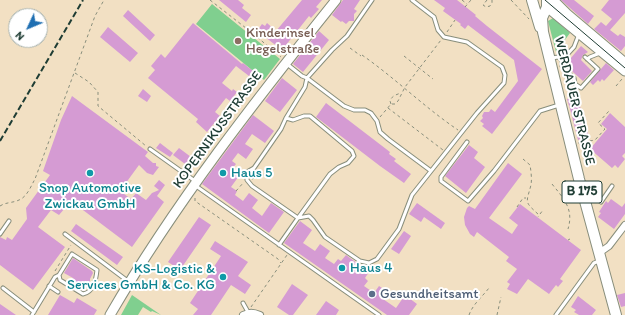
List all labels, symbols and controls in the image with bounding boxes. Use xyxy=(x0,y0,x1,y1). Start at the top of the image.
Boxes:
north arrow xyxy=(8,8,48,48)
place label: Kinderinsel Hegelstraße xyxy=(246,25,320,58)
text: N xyxy=(12,29,27,43)
street label: WERDAUER STRASSE xyxy=(550,35,598,167)
marker: Kinderinsel Hegelstraße xyxy=(233,36,243,46)
street label: KOPERNIKUSSTRASSE xyxy=(170,68,266,192)
place label: Haus 5 xyxy=(231,165,272,181)
marker: Snop Automotive Zwickau GmbH xyxy=(85,168,95,178)
marker: Haus 5 xyxy=(218,168,228,178)
place label: Snop Automotive Zwickau GmbH xyxy=(39,180,141,212)
road number: B 175 xyxy=(562,181,602,203)
place label: Haus 4 xyxy=(350,260,392,276)
place label: KS-Logistic & Services GmbH & Co. KG xyxy=(67,261,215,294)
marker: Haus 4 xyxy=(337,263,347,273)
marker: KS-Logistic & Services GmbH & Co. KG xyxy=(218,272,228,282)
place label: Gesundheitsamt xyxy=(380,286,479,302)
marker: Gesundheitsamt xyxy=(367,289,377,299)

